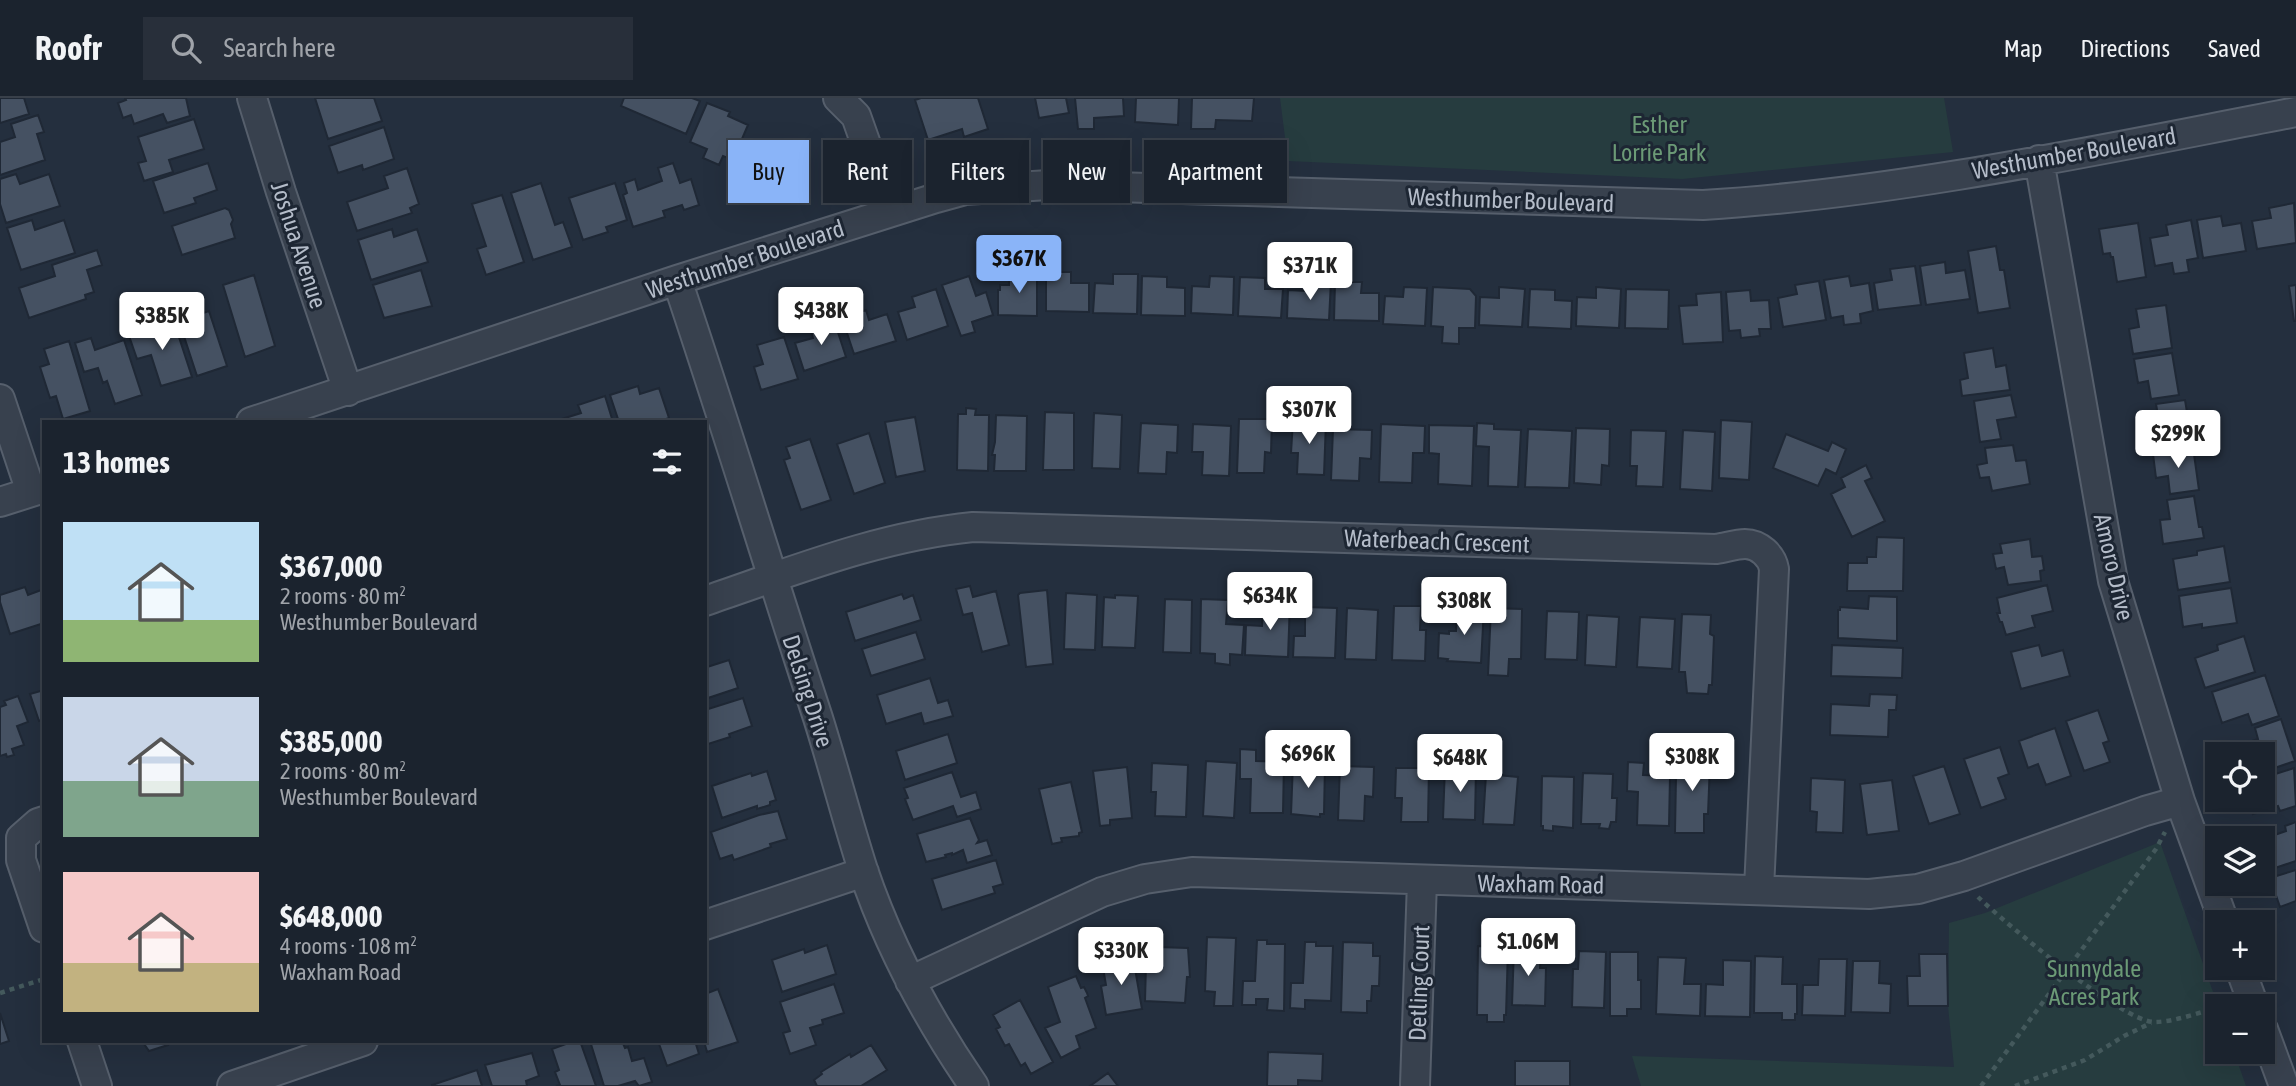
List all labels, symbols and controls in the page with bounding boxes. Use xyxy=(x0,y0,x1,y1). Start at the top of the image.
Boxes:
search box xyxy=(143,17,633,80)
text: Roofr xyxy=(35,29,101,67)
icon: search xyxy=(167,29,205,67)
text: Search here xyxy=(223,33,336,63)
text: Map xyxy=(2004,35,2042,62)
text: Directions xyxy=(2080,35,2170,62)
text: Saved xyxy=(2208,35,2261,62)
park label: Esther Lorrie Park xyxy=(1612,111,1707,166)
street label: Westhumber Boulevard xyxy=(1970,122,2178,184)
chip: Buy xyxy=(728,140,809,203)
chip: Rent xyxy=(823,140,912,203)
chip: Filters xyxy=(926,140,1029,203)
chip: New xyxy=(1043,140,1130,203)
chip: Apartment xyxy=(1144,140,1287,203)
street label: Joshua Avenue xyxy=(266,178,332,312)
street label: Westhumber Boulevard xyxy=(1407,183,1615,217)
street label: Westhumber Boulevard xyxy=(643,214,847,304)
pin: $367K xyxy=(970,236,1068,295)
pin: $371K xyxy=(1261,242,1359,302)
text: $367K xyxy=(992,245,1046,271)
text: $371K xyxy=(1283,252,1337,278)
pin: $438K xyxy=(772,288,870,347)
pin: $385K xyxy=(113,292,211,352)
text: $438K xyxy=(794,297,848,323)
text: $385K xyxy=(135,302,189,328)
pin: $307K xyxy=(1260,386,1358,446)
text: $307K xyxy=(1282,396,1336,422)
pin: $299K xyxy=(2129,410,2227,470)
text: $299K xyxy=(2151,420,2205,446)
icon: filters xyxy=(648,443,686,481)
text: 13 homes xyxy=(63,445,170,479)
street label: Amoro Drive xyxy=(2089,511,2139,623)
street label: Waterbeach Crescent xyxy=(1344,524,1530,558)
text: $367,000 xyxy=(280,549,383,583)
icon: home xyxy=(119,550,203,634)
pin: $634K xyxy=(1221,573,1319,632)
pin: $308K xyxy=(1415,578,1513,637)
text: $634K xyxy=(1243,582,1297,608)
text: 2 rooms · 80 m² xyxy=(280,583,406,609)
text: $308K xyxy=(1437,587,1491,613)
text: Westhumber Boulevard xyxy=(280,609,478,635)
street label: Delsing Drive xyxy=(777,631,839,751)
text: $385,000 xyxy=(280,724,383,758)
icon: home xyxy=(119,725,203,809)
pin: $696K xyxy=(1259,730,1357,790)
pin: $648K xyxy=(1411,734,1509,794)
pin: $308K xyxy=(1643,734,1741,793)
text: $696K xyxy=(1281,740,1335,766)
map controls xyxy=(2205,742,2275,1064)
button: locate xyxy=(2205,742,2275,812)
text: $308K xyxy=(1665,743,1719,769)
text: $648K xyxy=(1433,744,1487,770)
text: 2 rooms · 80 m² xyxy=(280,758,406,784)
text: Westhumber Boulevard xyxy=(280,784,478,810)
button: layers xyxy=(2205,826,2275,896)
street label: Waxham Road xyxy=(1477,869,1605,899)
text: $648,000 xyxy=(280,899,383,933)
icon: home xyxy=(119,900,203,984)
button: + xyxy=(2205,910,2275,980)
pin: $1.06M xyxy=(1471,918,1585,978)
street label: Detling Court xyxy=(1403,925,1435,1041)
pin: $330K xyxy=(1072,928,1170,987)
text: $1.06M xyxy=(1497,928,1559,954)
text: 4 rooms · 108 m² xyxy=(280,933,417,959)
text: $330K xyxy=(1094,937,1148,963)
park label: Sunnydale Acres Park xyxy=(2047,955,2141,1010)
text: Waxham Road xyxy=(280,959,401,985)
button: − xyxy=(2205,994,2275,1064)

